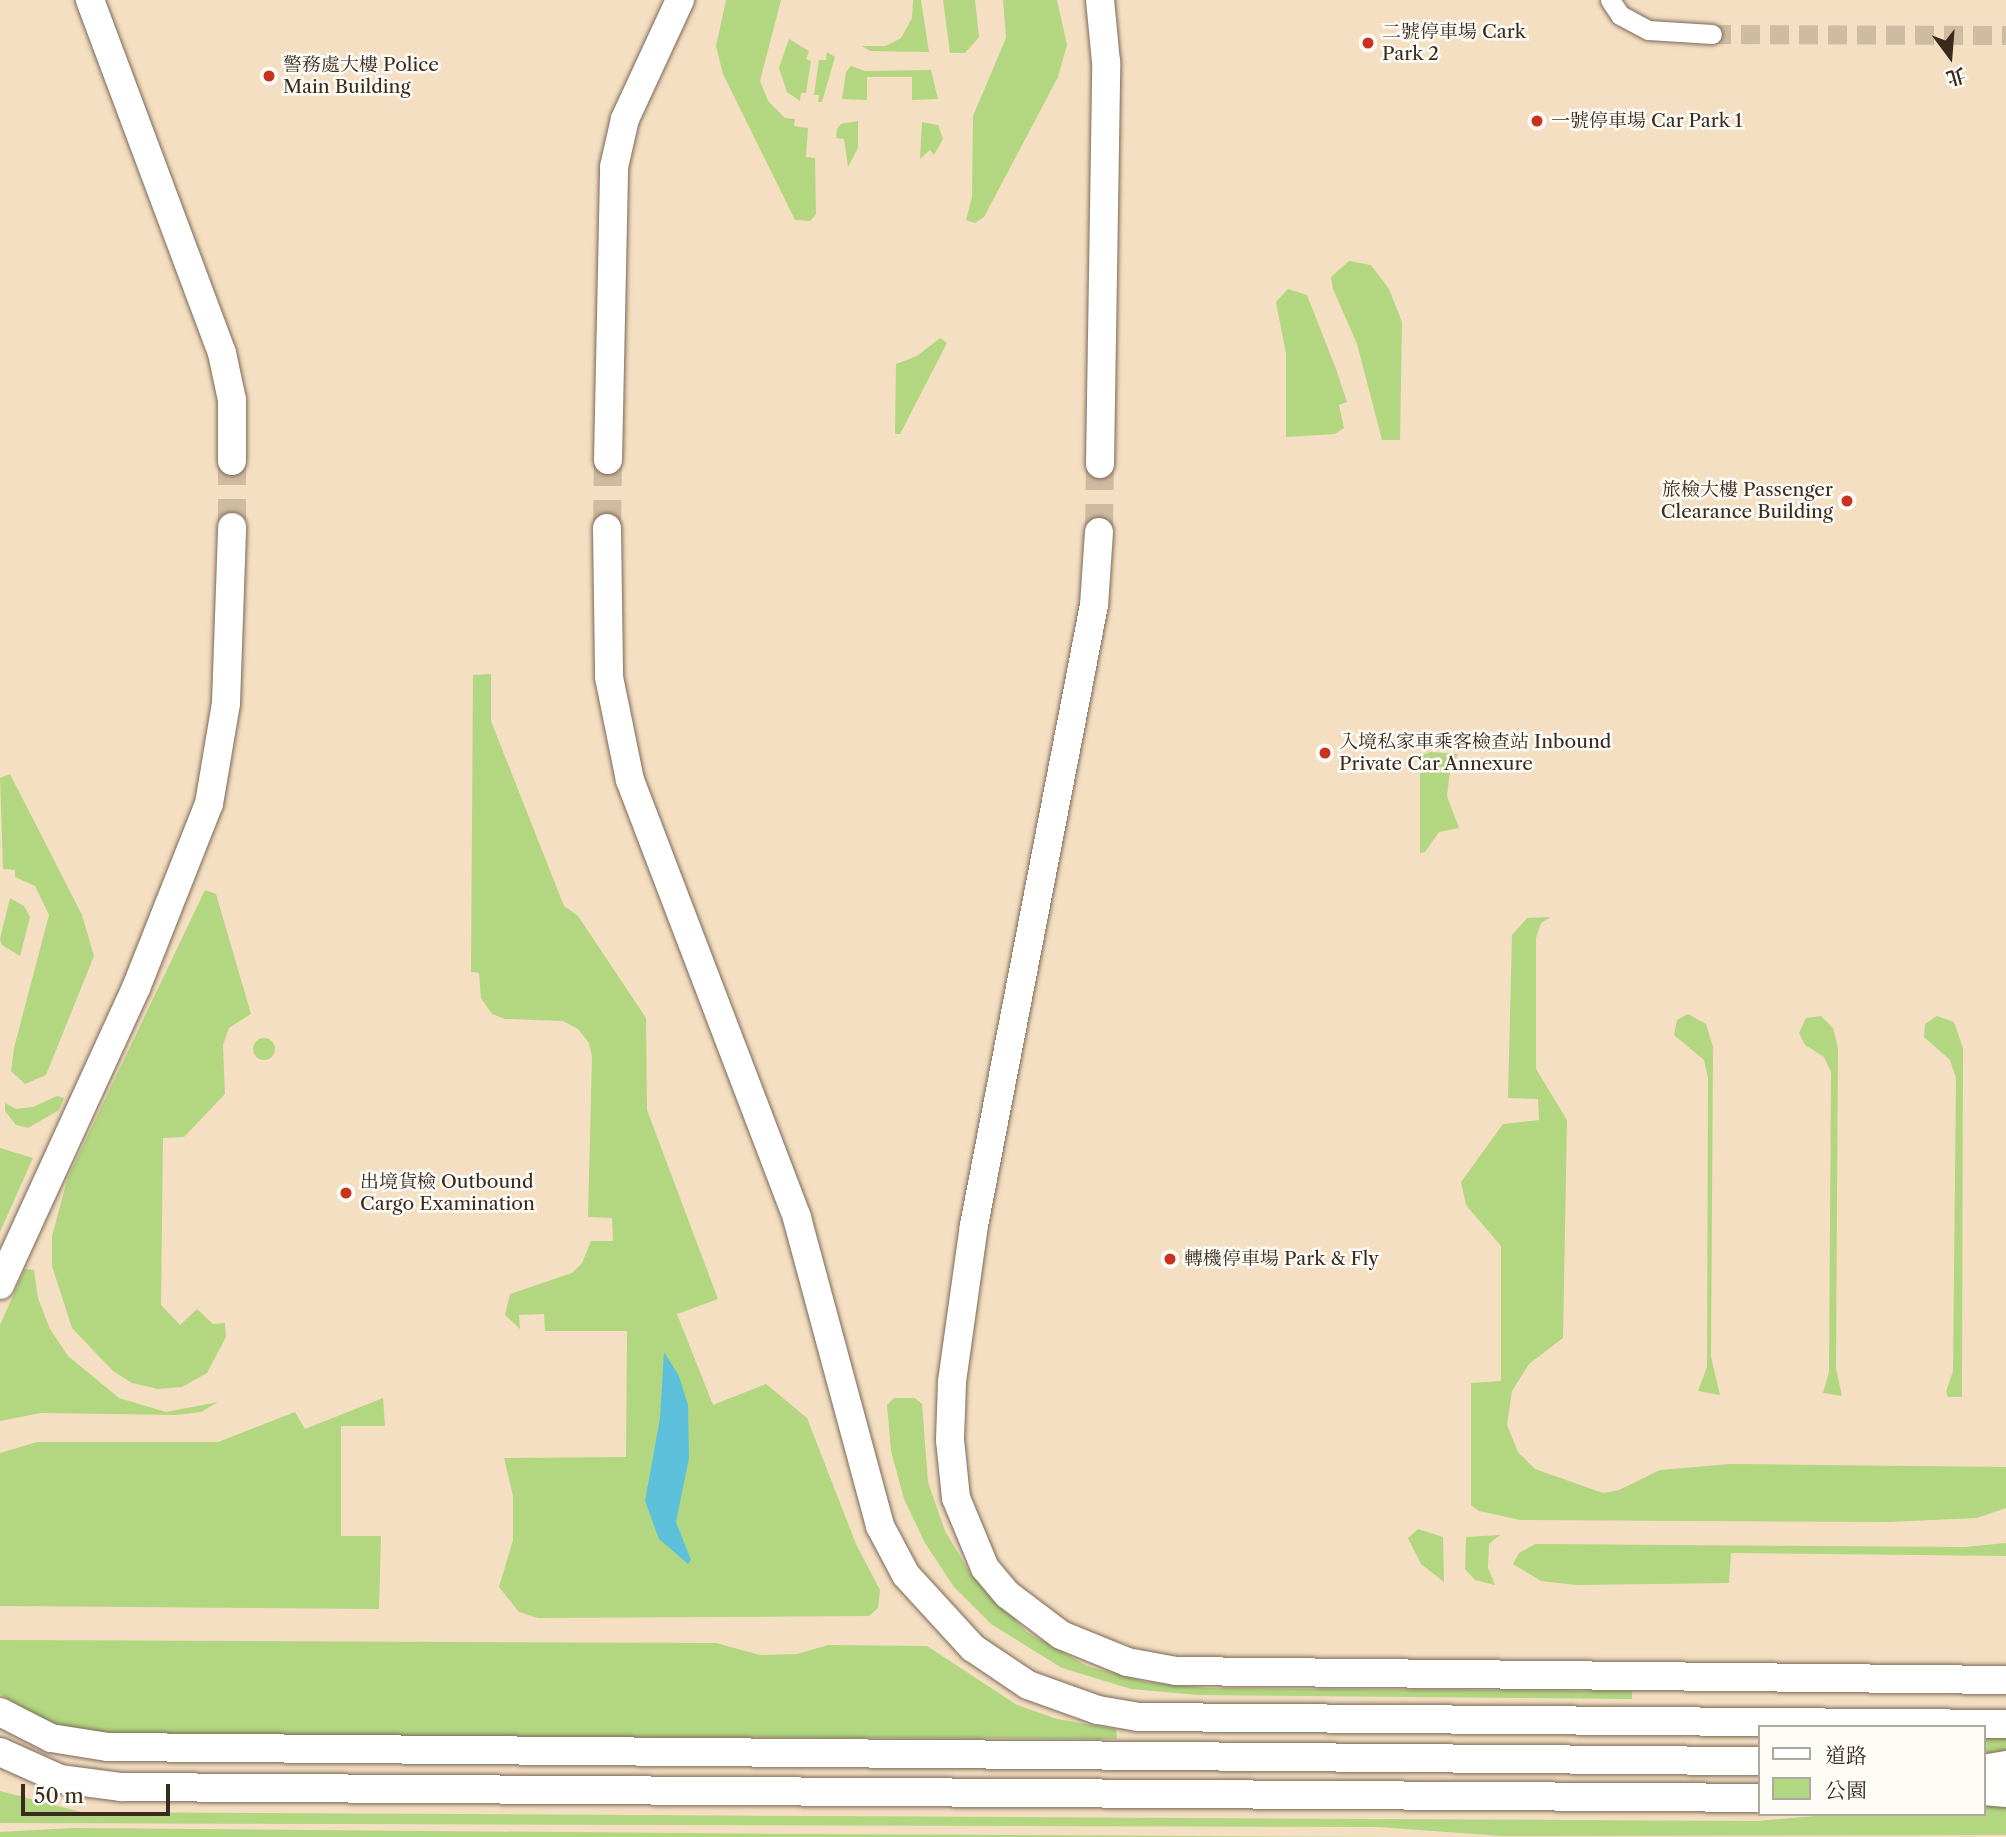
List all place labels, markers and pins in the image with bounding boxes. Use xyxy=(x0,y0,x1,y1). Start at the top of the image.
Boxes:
place label: 二號停車場 Cark Park 2 xyxy=(1382,21,1526,65)
marker: 二號停車場 Cark Park 2 xyxy=(1360,35,1376,51)
place label: 警務處大樓 Police Main Building xyxy=(283,54,439,98)
marker: 警務處大樓 Police Main Building xyxy=(261,68,277,84)
place label: 一號停車場 Car Park 1 xyxy=(1551,110,1743,132)
marker: 一號停車場 Car Park 1 xyxy=(1529,113,1545,129)
place label: 旅檢大樓 Passenger Clearance Building xyxy=(1661,479,1833,523)
marker: 旅檢大樓 Passenger Clearance Building xyxy=(1839,493,1855,509)
place label: 入境私家車乘客檢查站 Inbound Private Car Annexure xyxy=(1339,731,1611,775)
marker: 入境私家車乘客檢查站 Inbound Private Car Annexure xyxy=(1317,745,1333,761)
place label: 出境貨檢 Outbound Cargo Examination xyxy=(360,1171,535,1215)
marker: 出境貨檢 Outbound Cargo Examination xyxy=(338,1185,354,1201)
place label: 轉機停車場 Park & Fly xyxy=(1184,1248,1379,1270)
marker: 轉機停車場 Park & Fly xyxy=(1162,1251,1178,1267)

